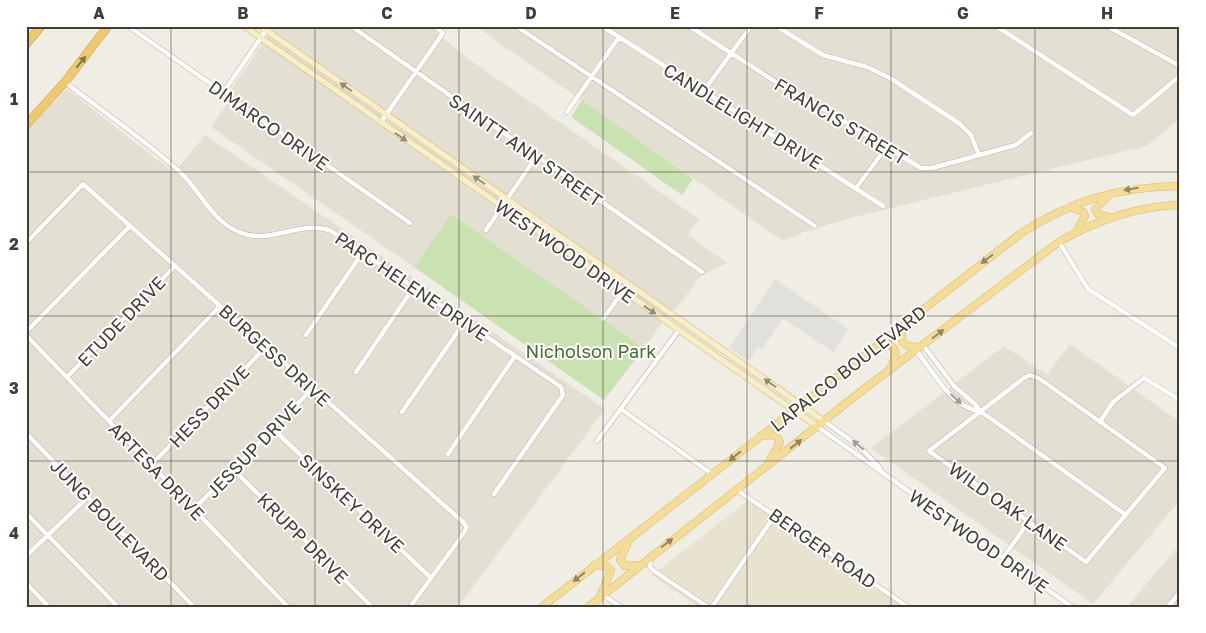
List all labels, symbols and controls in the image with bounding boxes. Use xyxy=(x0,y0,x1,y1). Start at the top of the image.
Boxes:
text: A xyxy=(93,3,105,23)
text: B xyxy=(237,3,249,23)
text: C xyxy=(381,3,393,23)
text: D xyxy=(525,3,537,23)
text: E xyxy=(670,3,680,23)
text: F xyxy=(814,3,824,23)
text: G xyxy=(957,3,969,23)
text: H xyxy=(1101,3,1113,23)
one-way arrow xyxy=(76,56,87,69)
street label: CANDLELIGHT DRIVE xyxy=(660,58,826,174)
street label: FRANCIS STREET xyxy=(771,73,911,169)
street label: DIMARCO DRIVE xyxy=(205,75,333,175)
one-way arrow xyxy=(339,82,353,92)
text: 1 xyxy=(10,89,18,109)
street label: SAINTT ANN STREET xyxy=(445,89,607,211)
one-way arrow xyxy=(395,132,408,142)
one-way arrow xyxy=(472,175,486,185)
one-way arrow xyxy=(1123,186,1139,194)
street label: WESTWOOD DRIVE xyxy=(491,194,639,308)
street label: PARC HELENE DRIVE xyxy=(331,227,493,345)
text: 2 xyxy=(9,234,19,254)
one-way arrow xyxy=(980,254,994,264)
street label: ETUDE DRIVE xyxy=(72,271,170,371)
street label: BURGESS DRIVE xyxy=(215,299,335,411)
street label: LAPALCO BOULEVARD xyxy=(766,300,930,436)
one-way arrow xyxy=(643,305,656,315)
one-way arrow xyxy=(931,328,944,339)
park label: Nicholson Park xyxy=(526,340,656,362)
street label: HESS DRIVE xyxy=(164,360,254,452)
text: 3 xyxy=(9,378,19,398)
one-way arrow xyxy=(763,378,777,388)
one-way arrow xyxy=(949,393,962,404)
street label: JESSUP DRIVE xyxy=(201,396,305,502)
street label: ARTESA DRIVE xyxy=(105,417,209,525)
one-way arrow xyxy=(789,439,802,449)
one-way arrow xyxy=(851,440,864,451)
street label: SINSKEY DRIVE xyxy=(295,449,409,557)
one-way arrow xyxy=(729,450,742,461)
street label: JUNG BOULEVARD xyxy=(46,454,174,586)
street label: WILD OAK LANE xyxy=(944,457,1072,555)
street label: WESTWOOD DRIVE xyxy=(905,484,1053,598)
street label: KRUPP DRIVE xyxy=(253,488,353,588)
street label: BERGER ROAD xyxy=(765,503,881,593)
text: 4 xyxy=(9,523,19,543)
one-way arrow xyxy=(660,538,674,548)
one-way arrow xyxy=(573,571,586,582)

